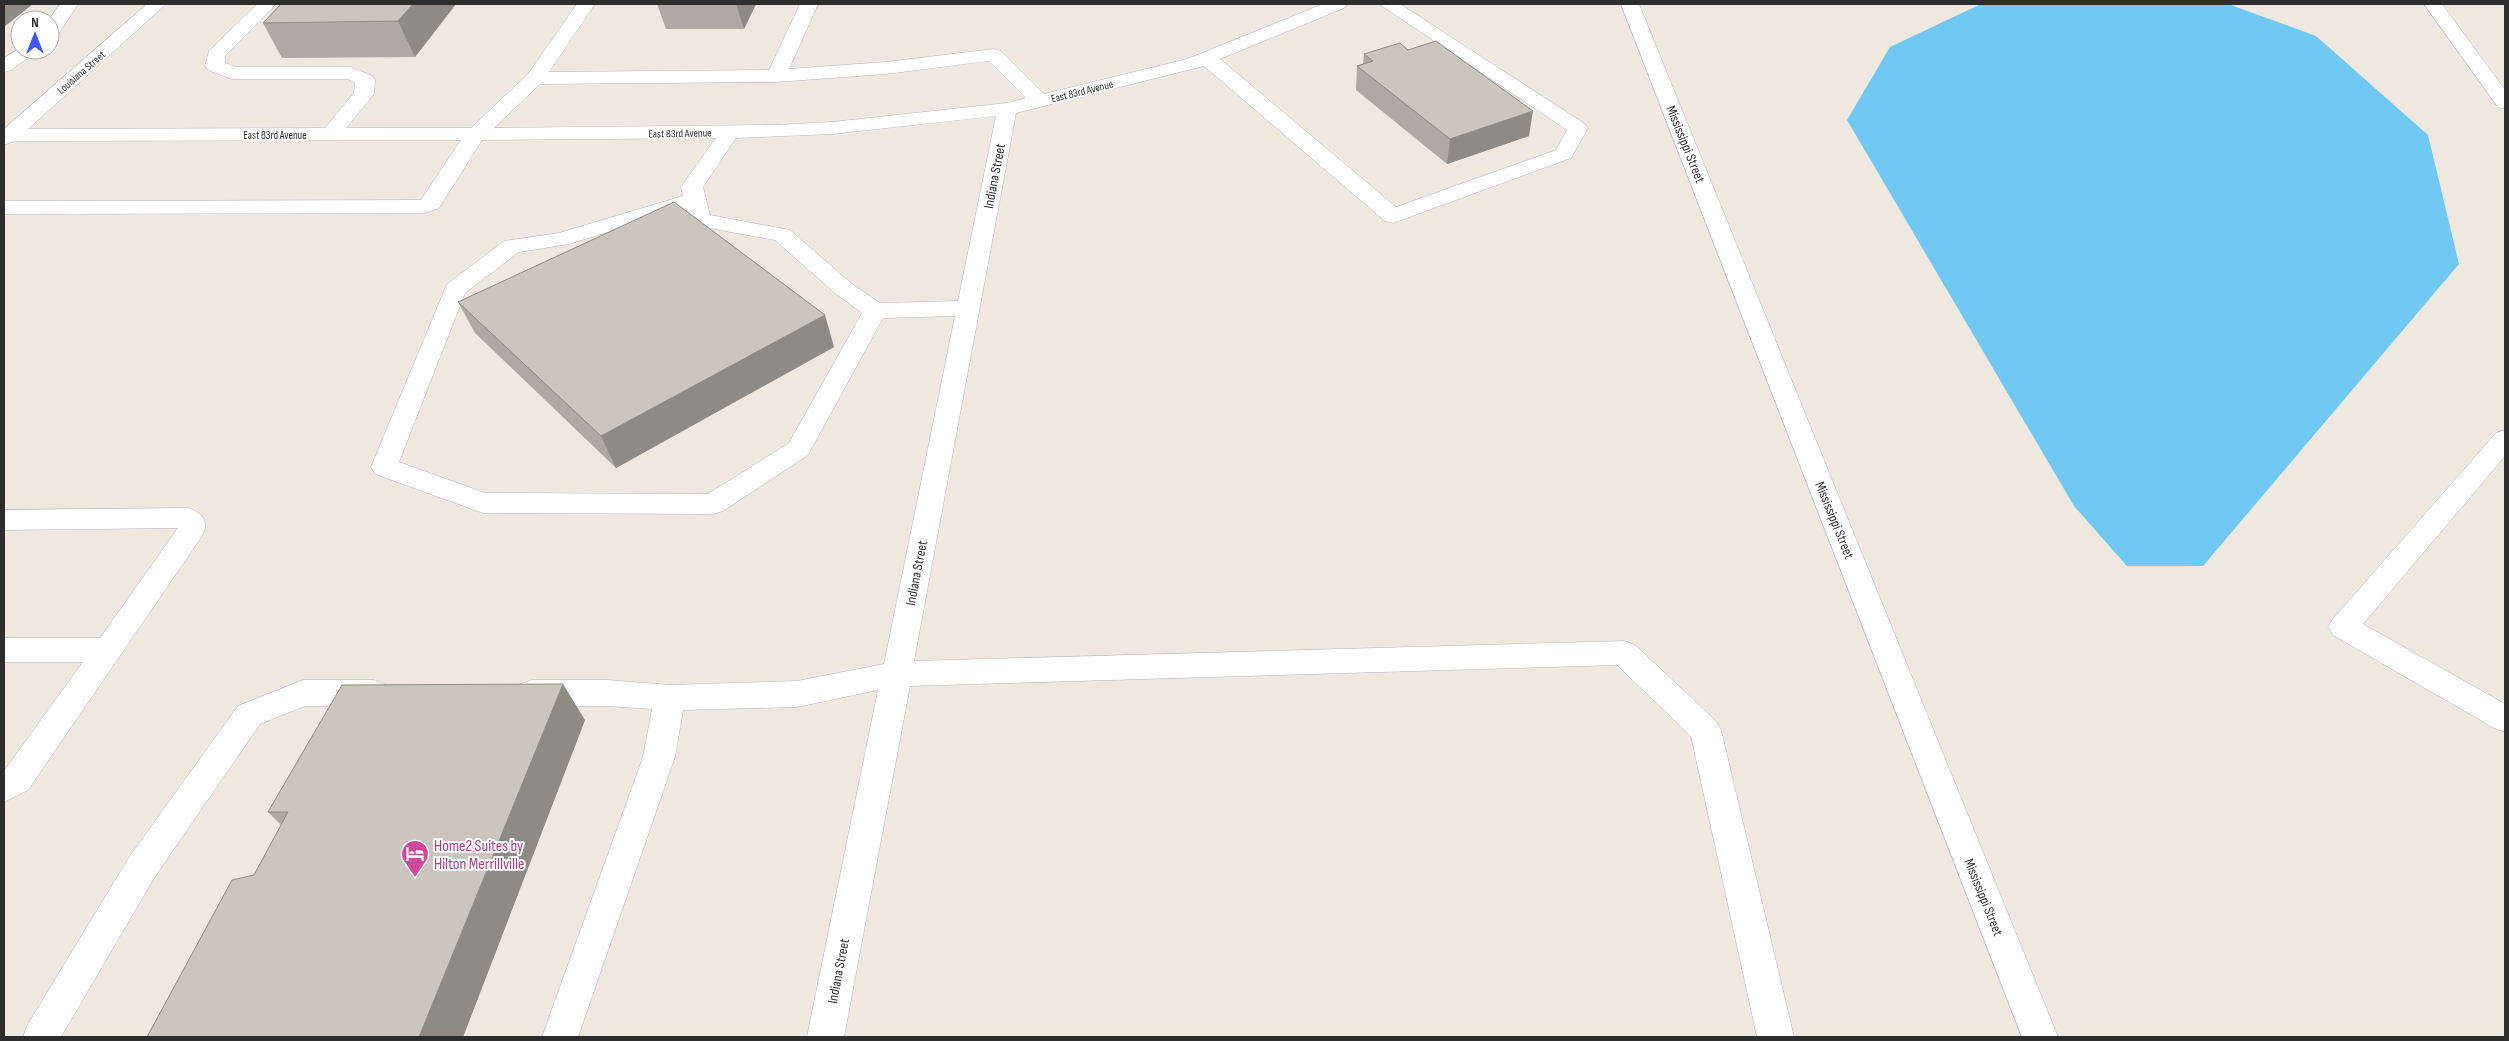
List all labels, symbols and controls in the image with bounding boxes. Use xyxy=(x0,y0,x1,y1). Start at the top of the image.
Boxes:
north arrow xyxy=(10,10,60,60)
text: N xyxy=(31,14,39,31)
street label: Louisiana Street xyxy=(55,48,108,97)
street label: East 83rd Avenue xyxy=(1050,78,1114,105)
street label: Mississippi Street xyxy=(1662,103,1709,185)
street label: East 83rd Avenue xyxy=(648,126,712,141)
street label: East 83rd Avenue xyxy=(243,129,307,142)
street label: Indiana Street xyxy=(980,142,1009,210)
street label: Mississippi Street xyxy=(1811,479,1858,561)
street label: Indiana Street xyxy=(902,539,931,607)
place label: Home2 Suites by Hilton Merrillville xyxy=(434,837,524,874)
hotel icon: Home2 Suites by Hilton Merrillville xyxy=(400,839,430,878)
street label: Mississippi Street xyxy=(1960,856,2007,938)
street label: Indiana Street xyxy=(824,937,853,1005)

